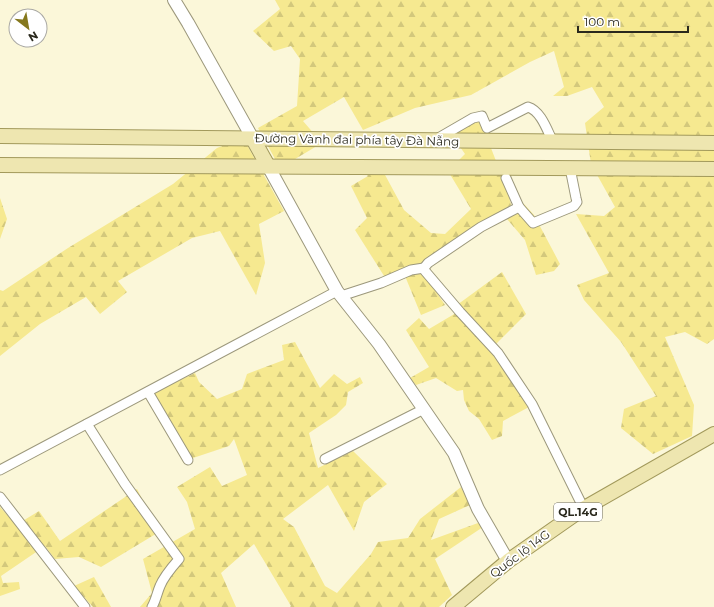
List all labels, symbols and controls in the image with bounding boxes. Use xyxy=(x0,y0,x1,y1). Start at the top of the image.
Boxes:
north arrow xyxy=(8,8,48,48)
scale bar xyxy=(578,8,688,34)
text: 100 m xyxy=(584,14,620,29)
text: N xyxy=(26,28,41,45)
street label: Đường Vành đai phía tây Đà Nẵng xyxy=(254,130,460,149)
road number: QL.14G xyxy=(554,503,602,521)
street label: Quốc lộ 14G xyxy=(487,526,553,581)

